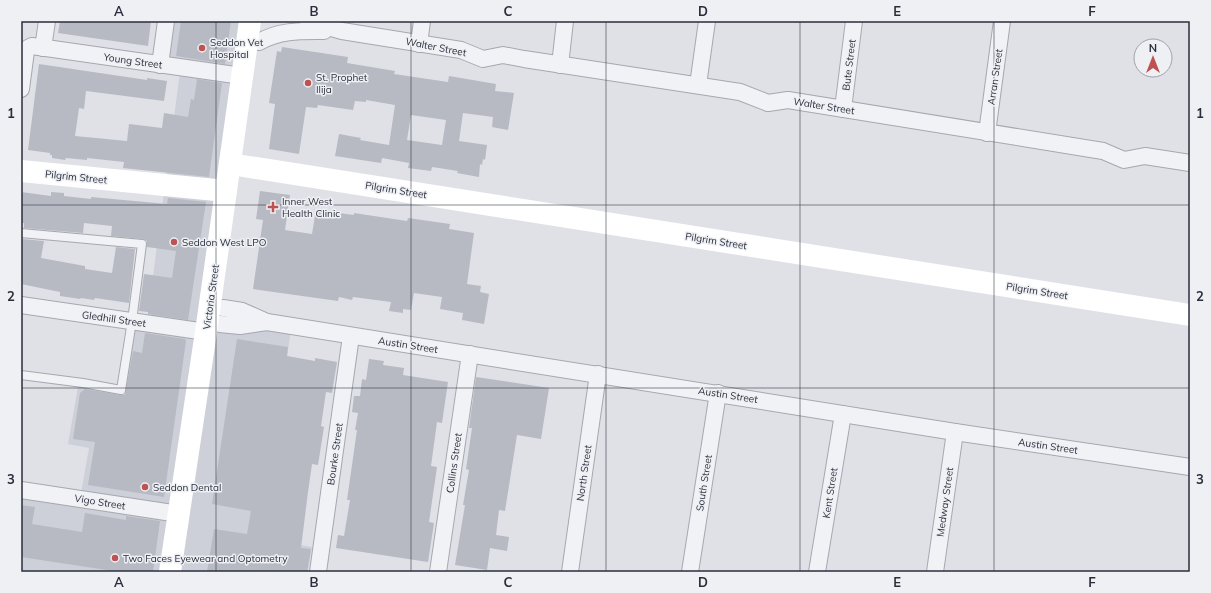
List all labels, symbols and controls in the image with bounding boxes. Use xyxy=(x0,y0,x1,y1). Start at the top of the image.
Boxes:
text: A xyxy=(114,3,124,19)
text: B xyxy=(310,3,319,19)
text: C xyxy=(504,3,513,19)
text: D xyxy=(698,3,708,19)
text: E xyxy=(893,3,901,19)
text: F xyxy=(1088,3,1096,19)
street label: Walter Street xyxy=(404,35,468,59)
place label: Seddon Vet Hospital xyxy=(210,36,264,61)
street label: Bute Street xyxy=(839,38,859,91)
north arrow xyxy=(1133,38,1173,78)
text: N xyxy=(1149,41,1157,55)
marker: Seddon Vet Hospital xyxy=(197,43,207,53)
street label: Arran Street xyxy=(985,48,1005,106)
street label: Young Street xyxy=(102,50,164,72)
place label: St. Prophet Ilija xyxy=(316,71,368,96)
marker: St. Prophet Ilija xyxy=(303,78,313,88)
street label: Walter Street xyxy=(793,95,856,117)
text: 1 xyxy=(7,105,15,121)
text: 1 xyxy=(1196,105,1204,121)
street label: Pilgrim Street xyxy=(44,167,108,187)
street label: Pilgrim Street xyxy=(364,179,428,201)
place label: Inner West Health Clinic xyxy=(282,195,340,220)
marker: Inner West Health Clinic xyxy=(267,201,279,213)
street label: Pilgrim Street xyxy=(684,230,748,252)
place label: Seddon West LPO xyxy=(182,236,267,249)
marker: Seddon West LPO xyxy=(169,237,179,247)
street label: Victoria Street xyxy=(200,263,222,330)
street label: Pilgrim Street xyxy=(1005,280,1069,302)
text: 2 xyxy=(7,288,15,304)
text: 2 xyxy=(1196,288,1204,304)
street label: Gledhill Street xyxy=(81,308,147,330)
street label: Austin Street xyxy=(377,334,439,356)
street label: Austin Street xyxy=(697,384,759,406)
street label: Bourke Street xyxy=(324,422,346,486)
street label: Collins Street xyxy=(443,432,465,494)
street label: Austin Street xyxy=(1017,435,1079,457)
street label: North Street xyxy=(574,444,594,502)
street label: South Street xyxy=(693,453,715,512)
street label: Kent Street xyxy=(820,466,841,519)
street label: Medway Street xyxy=(934,466,956,538)
text: 3 xyxy=(7,471,15,487)
text: 3 xyxy=(1196,471,1204,487)
place label: Seddon Dental xyxy=(153,481,222,494)
marker: Seddon Dental xyxy=(140,482,150,492)
street label: Vigo Street xyxy=(74,492,127,513)
place label: Two Faces Eyewear and Optometry xyxy=(123,552,288,565)
marker: Two Faces Eyewear and Optometry xyxy=(110,553,120,563)
text: A xyxy=(114,574,124,590)
text: B xyxy=(310,574,319,590)
text: C xyxy=(504,574,513,590)
text: D xyxy=(698,574,708,590)
text: E xyxy=(893,574,901,590)
text: F xyxy=(1088,574,1096,590)

